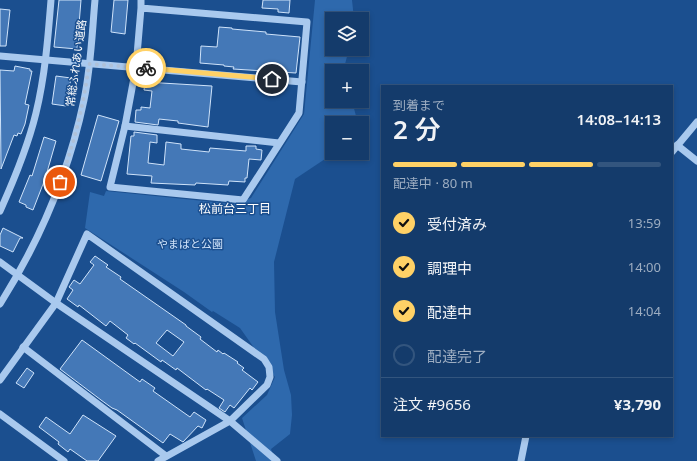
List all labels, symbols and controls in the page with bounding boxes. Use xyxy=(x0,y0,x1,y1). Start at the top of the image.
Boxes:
map controls xyxy=(325,12,369,160)
button: layers xyxy=(325,12,369,56)
street label: 常総ふれあい道路 xyxy=(62,18,89,108)
courier xyxy=(126,48,166,88)
icon: bike xyxy=(135,57,157,79)
pin xyxy=(255,62,289,96)
button: + xyxy=(325,64,369,108)
icon: home xyxy=(261,68,283,90)
text: 到着まで xyxy=(393,96,445,114)
text: 14:08–14:13 xyxy=(577,109,661,129)
text: 2 分 xyxy=(393,111,441,147)
button: − xyxy=(325,116,369,160)
pin xyxy=(43,165,77,199)
icon: bag xyxy=(49,171,71,193)
text: 配達中 · 80 m xyxy=(393,174,473,192)
district label: 松前台三丁目 xyxy=(199,200,271,217)
icon: check xyxy=(393,212,415,234)
text: 受付済み xyxy=(427,214,487,234)
text: 13:59 xyxy=(628,214,661,232)
park label: やまばと公園 xyxy=(157,236,223,251)
icon: check xyxy=(393,256,415,278)
text: 調理中 xyxy=(427,258,472,278)
text: 14:00 xyxy=(628,258,661,276)
icon: check xyxy=(393,300,415,322)
text: 配達中 xyxy=(427,302,472,322)
text: 14:04 xyxy=(628,302,661,320)
text: 配達完了 xyxy=(427,346,487,366)
text: 注文 #9656 xyxy=(393,394,471,414)
text: ¥3,790 xyxy=(614,394,661,414)

